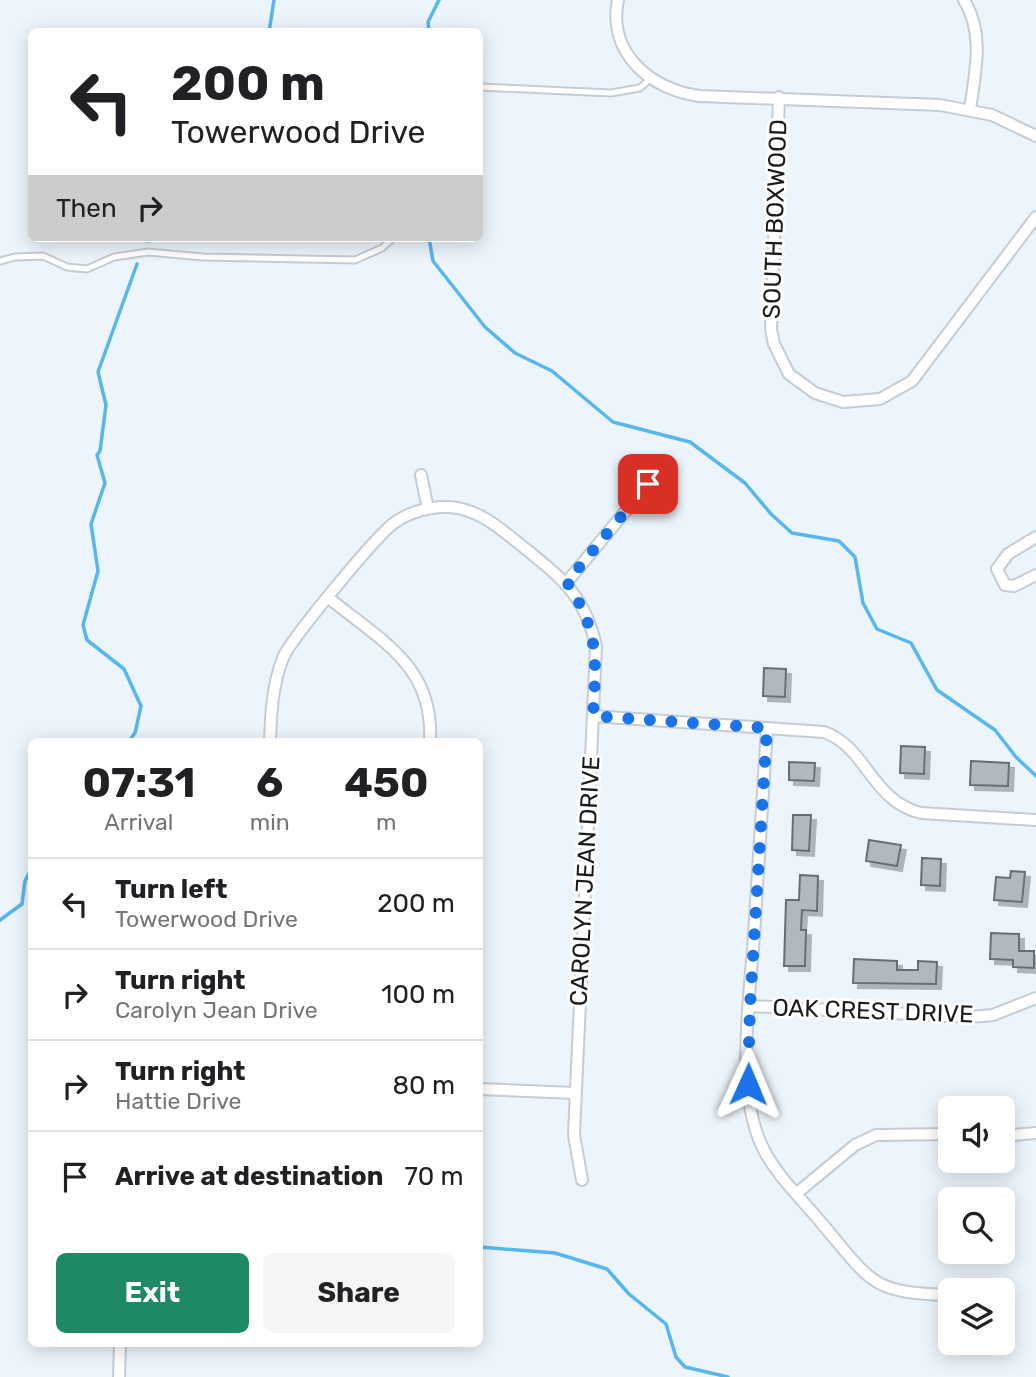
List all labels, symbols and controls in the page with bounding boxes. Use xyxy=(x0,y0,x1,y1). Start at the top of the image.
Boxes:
text: 200 m xyxy=(171,54,325,112)
icon: left xyxy=(56,56,147,147)
text: Towerwood Drive xyxy=(171,113,426,151)
street label: SOUTH BOXWOOD xyxy=(758,119,792,319)
icon: right xyxy=(131,189,169,227)
text: Then xyxy=(56,193,117,224)
pin xyxy=(618,454,678,514)
icon: arrive xyxy=(629,465,667,503)
street label: CAROLYN JEAN DRIVE xyxy=(564,755,606,1007)
text: 07:31 xyxy=(82,758,195,808)
text: 6 xyxy=(256,758,283,808)
text: 450 xyxy=(344,758,429,808)
text: Arrival xyxy=(104,808,173,836)
text: min xyxy=(250,808,290,836)
text: m xyxy=(376,808,397,836)
text: Turn left xyxy=(115,874,227,905)
icon: left xyxy=(56,885,94,923)
text: 200 m xyxy=(377,888,455,919)
text: Towerwood Drive xyxy=(115,905,298,933)
text: Turn right xyxy=(115,965,245,996)
icon: right xyxy=(56,976,94,1014)
text: 100 m xyxy=(381,979,455,1010)
street label: OAK CREST DRIVE xyxy=(772,993,974,1029)
text: Carolyn Jean Drive xyxy=(115,996,318,1024)
position arrow xyxy=(711,1047,785,1121)
text: Turn right xyxy=(115,1056,245,1087)
icon: right xyxy=(56,1067,94,1105)
text: 80 m xyxy=(392,1070,455,1101)
text: Hattie Drive xyxy=(115,1087,241,1115)
map controls xyxy=(938,1096,1015,1355)
button: sound xyxy=(938,1096,1015,1173)
icon: arrive xyxy=(56,1158,94,1196)
text: Arrive at destination xyxy=(115,1161,383,1192)
text: 70 m xyxy=(404,1161,464,1192)
button: search xyxy=(938,1187,1015,1264)
button: Exit xyxy=(56,1253,249,1333)
button: Share xyxy=(263,1253,455,1333)
button: layers xyxy=(938,1278,1015,1355)

